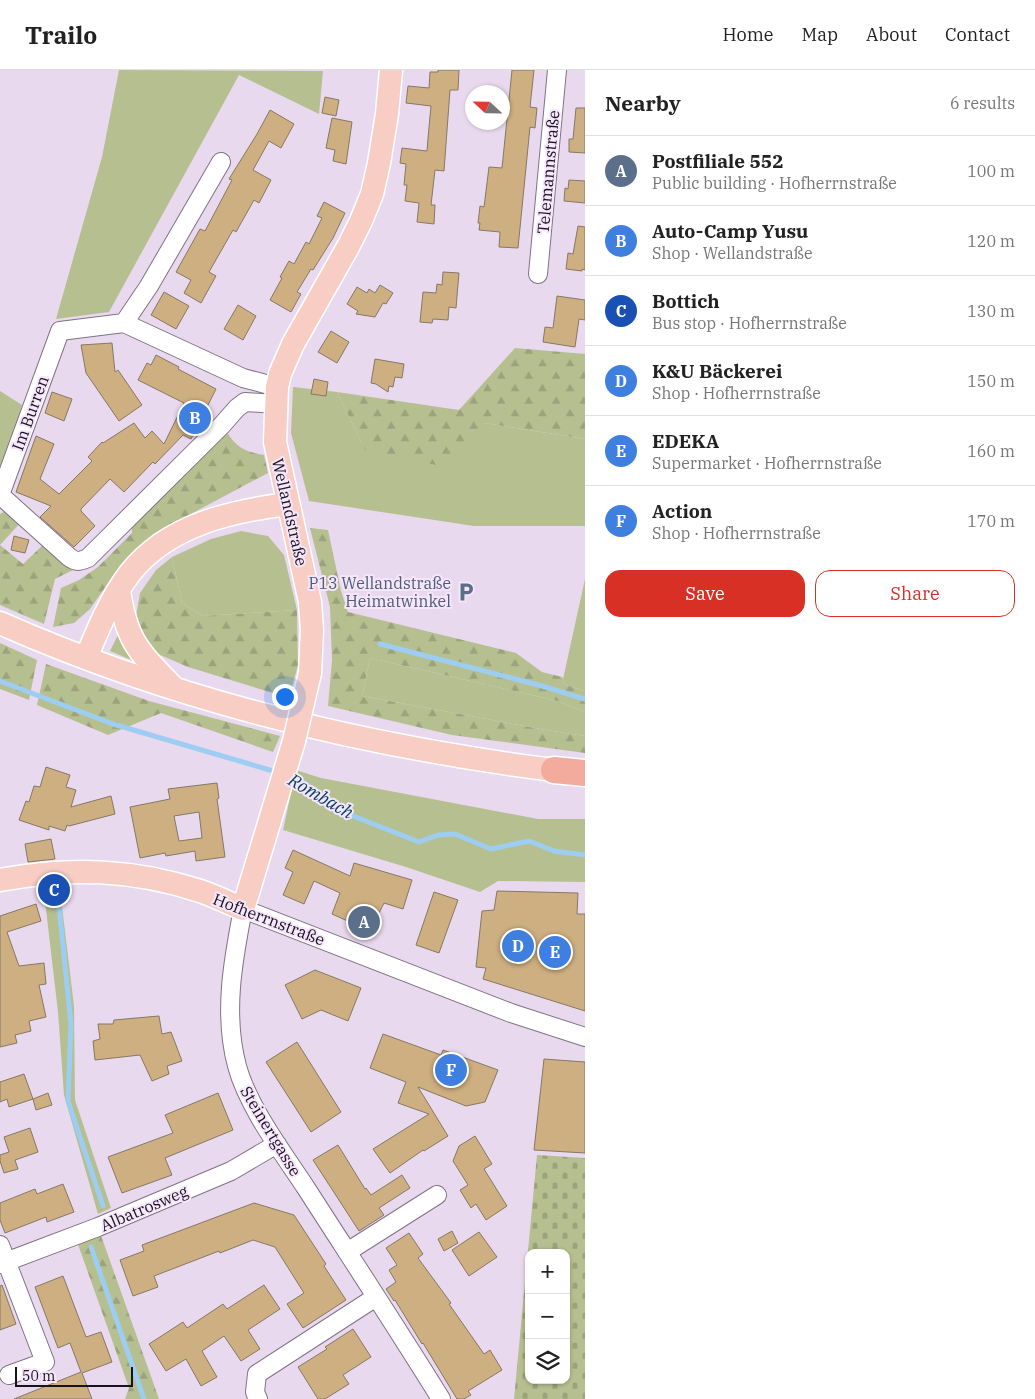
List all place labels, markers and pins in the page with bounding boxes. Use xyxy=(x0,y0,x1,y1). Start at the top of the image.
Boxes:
pin: B xyxy=(179,399,211,437)
place label: P13 Wellandstraße Heimatwinkel xyxy=(308,573,451,611)
parking icon: P13 Wellandstraße Heimatwinkel xyxy=(455,581,477,603)
pin: C xyxy=(38,871,70,909)
pin: A xyxy=(348,903,380,941)
pin: D xyxy=(502,927,534,965)
pin: E xyxy=(539,933,571,971)
pin: F xyxy=(435,1051,467,1089)

